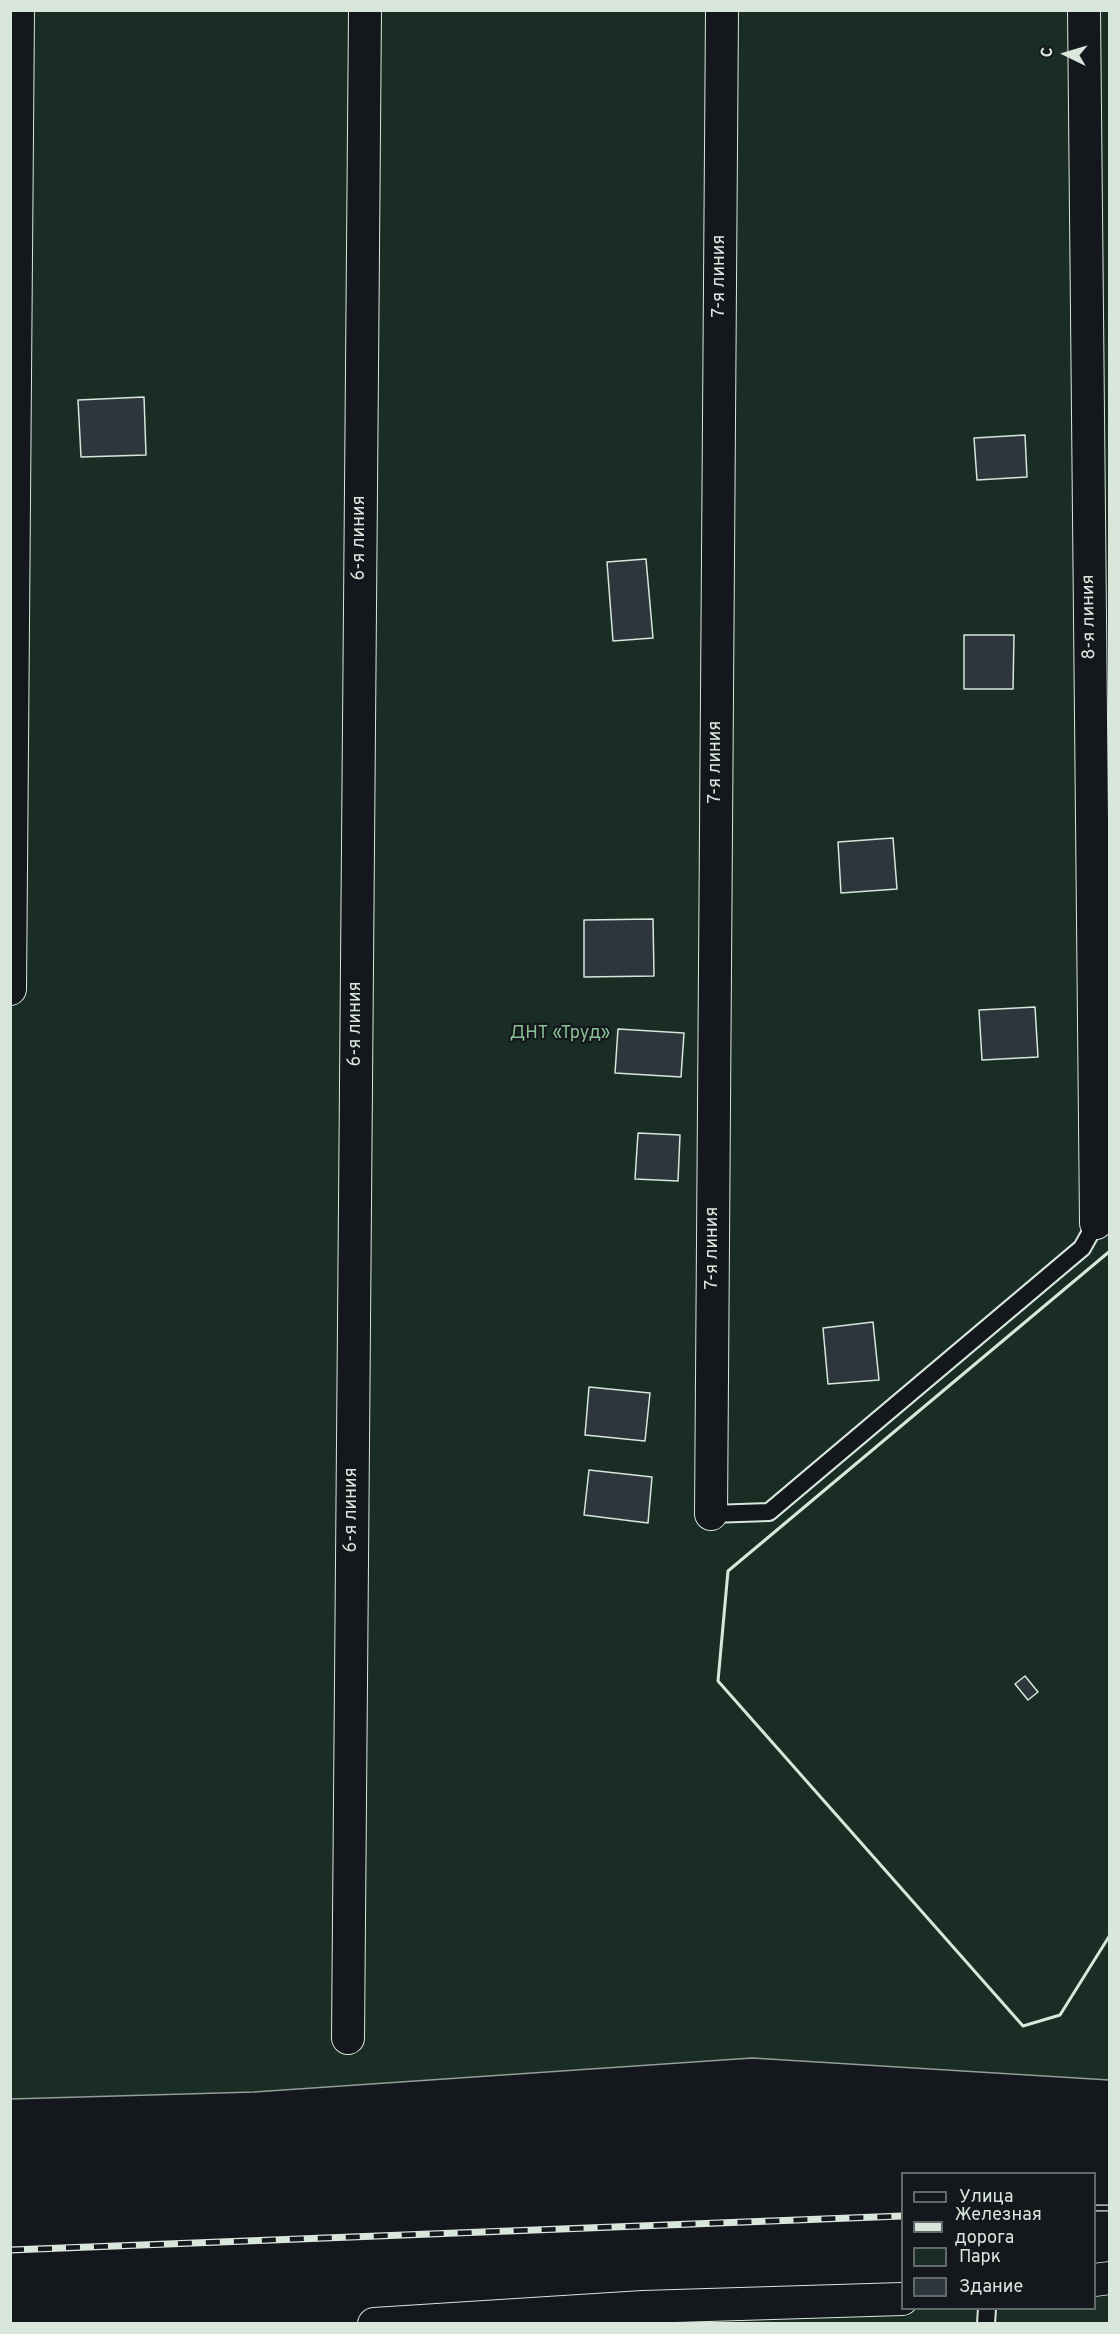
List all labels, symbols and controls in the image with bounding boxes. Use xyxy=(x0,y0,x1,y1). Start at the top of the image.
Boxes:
north arrow xyxy=(1036,24,1096,84)
text: С xyxy=(1038,46,1058,58)
street label: 7-я линия xyxy=(709,235,731,317)
street label: 6-я линия xyxy=(349,495,371,581)
street label: 8-я линия xyxy=(1078,574,1102,660)
street label: 7-я линия xyxy=(705,721,727,803)
street label: 6-я линия xyxy=(345,981,367,1067)
park label: ДНТ «Труд» xyxy=(510,1023,610,1045)
street label: 7-я линия xyxy=(702,1207,724,1289)
street label: 6-я линия xyxy=(341,1467,363,1553)
legend xyxy=(901,2172,1096,2310)
text: Улица xyxy=(959,2186,1013,2209)
text: Железная дорога xyxy=(955,2204,1042,2250)
text: Парк xyxy=(959,2246,1001,2269)
text: Здание xyxy=(959,2276,1023,2299)

